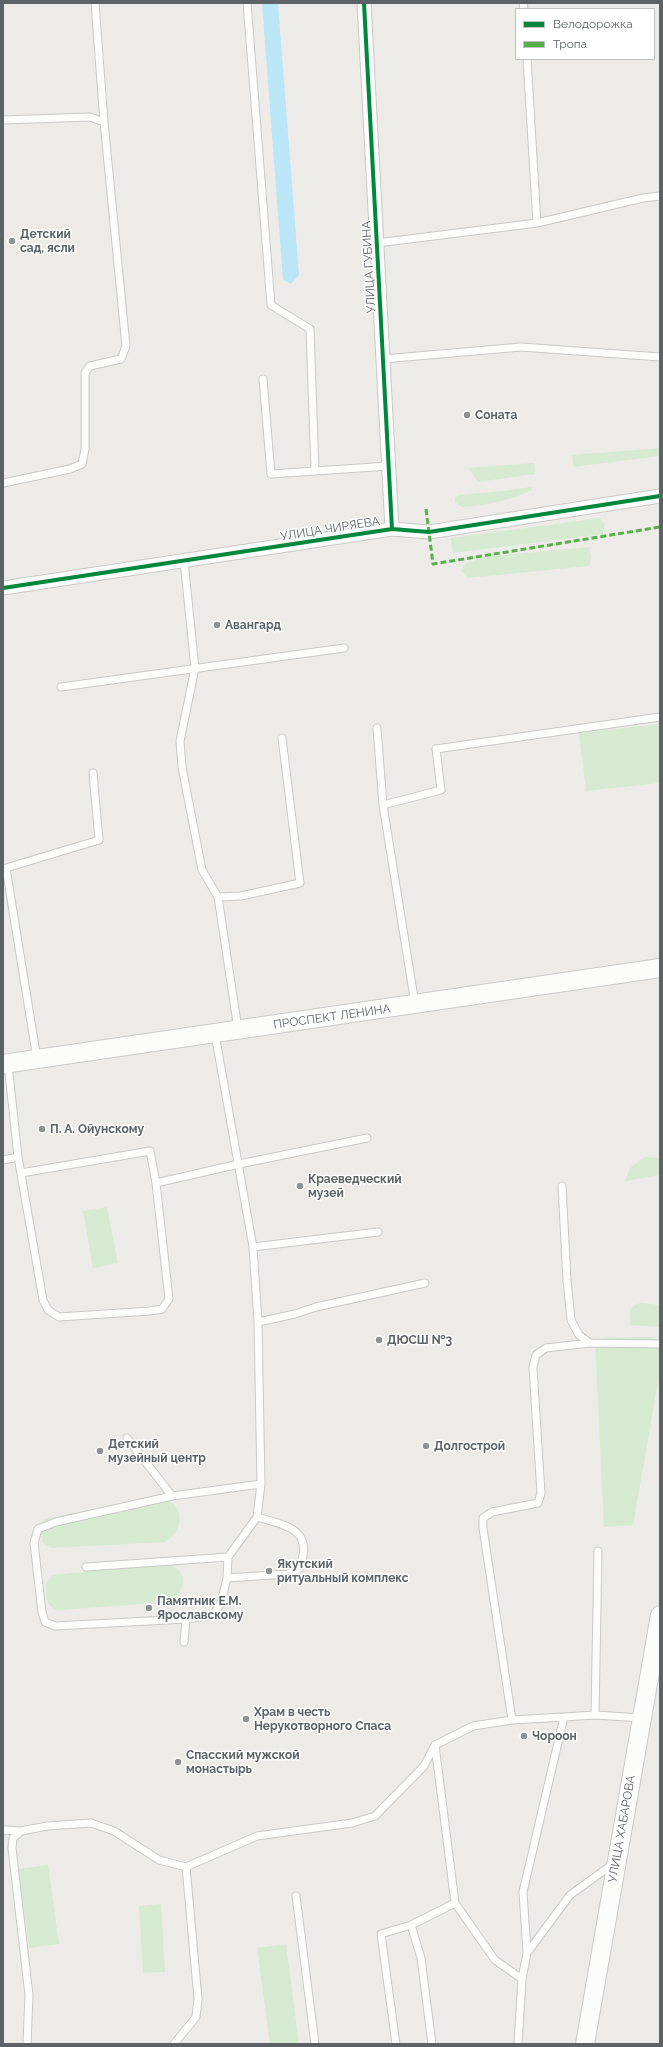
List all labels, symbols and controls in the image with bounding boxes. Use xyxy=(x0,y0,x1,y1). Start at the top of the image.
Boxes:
legend xyxy=(515,8,655,60)
text: Велодорожка xyxy=(553,17,633,31)
text: Тропа xyxy=(553,37,587,51)
street label: УЛИЦА ГУБИНА xyxy=(359,220,379,314)
place label: Детский сад, ясли xyxy=(20,227,75,255)
marker: Детский сад, ясли xyxy=(7,236,17,246)
place label: Соната xyxy=(475,408,517,422)
marker: Соната xyxy=(462,410,472,420)
street label: УЛИЦА ЧИРЯЕВА xyxy=(279,514,381,544)
place label: Авангард xyxy=(225,618,281,632)
marker: Авангард xyxy=(212,620,222,630)
street label: ПРОСПЕКТ ЛЕНИНА xyxy=(273,1002,391,1032)
place label: П. А. Ойунскому xyxy=(50,1122,144,1136)
marker: П. А. Ойунскому xyxy=(37,1124,47,1134)
place label: Краеведческий музей xyxy=(308,1172,402,1200)
marker: Краеведческий музей xyxy=(295,1181,305,1191)
place label: ДЮСШ №3 xyxy=(387,1333,452,1347)
marker: ДЮСШ №3 xyxy=(374,1335,384,1345)
place label: Детский музейный центр xyxy=(108,1437,206,1465)
place label: Долгострой xyxy=(434,1439,505,1453)
marker: Долгострой xyxy=(421,1441,431,1451)
marker: Детский музейный центр xyxy=(95,1446,105,1456)
place label: Якутский ритуальный комплекс xyxy=(277,1557,409,1585)
marker: Якутский ритуальный комплекс xyxy=(264,1566,274,1576)
place label: Памятник Е.М. Ярославскому xyxy=(157,1594,243,1622)
marker: Памятник Е.М. Ярославскому xyxy=(144,1603,154,1613)
place label: Храм в честь Нерукотворного Спаса xyxy=(254,1705,391,1733)
marker: Храм в честь Нерукотворного Спаса xyxy=(241,1714,251,1724)
place label: Чороон xyxy=(532,1729,577,1743)
marker: Чороон xyxy=(519,1731,529,1741)
place label: Спасский мужской монастырь xyxy=(186,1748,300,1776)
marker: Спасский мужской монастырь xyxy=(173,1757,183,1767)
street label: УЛИЦА ХАБАРОВА xyxy=(605,1774,639,1884)

